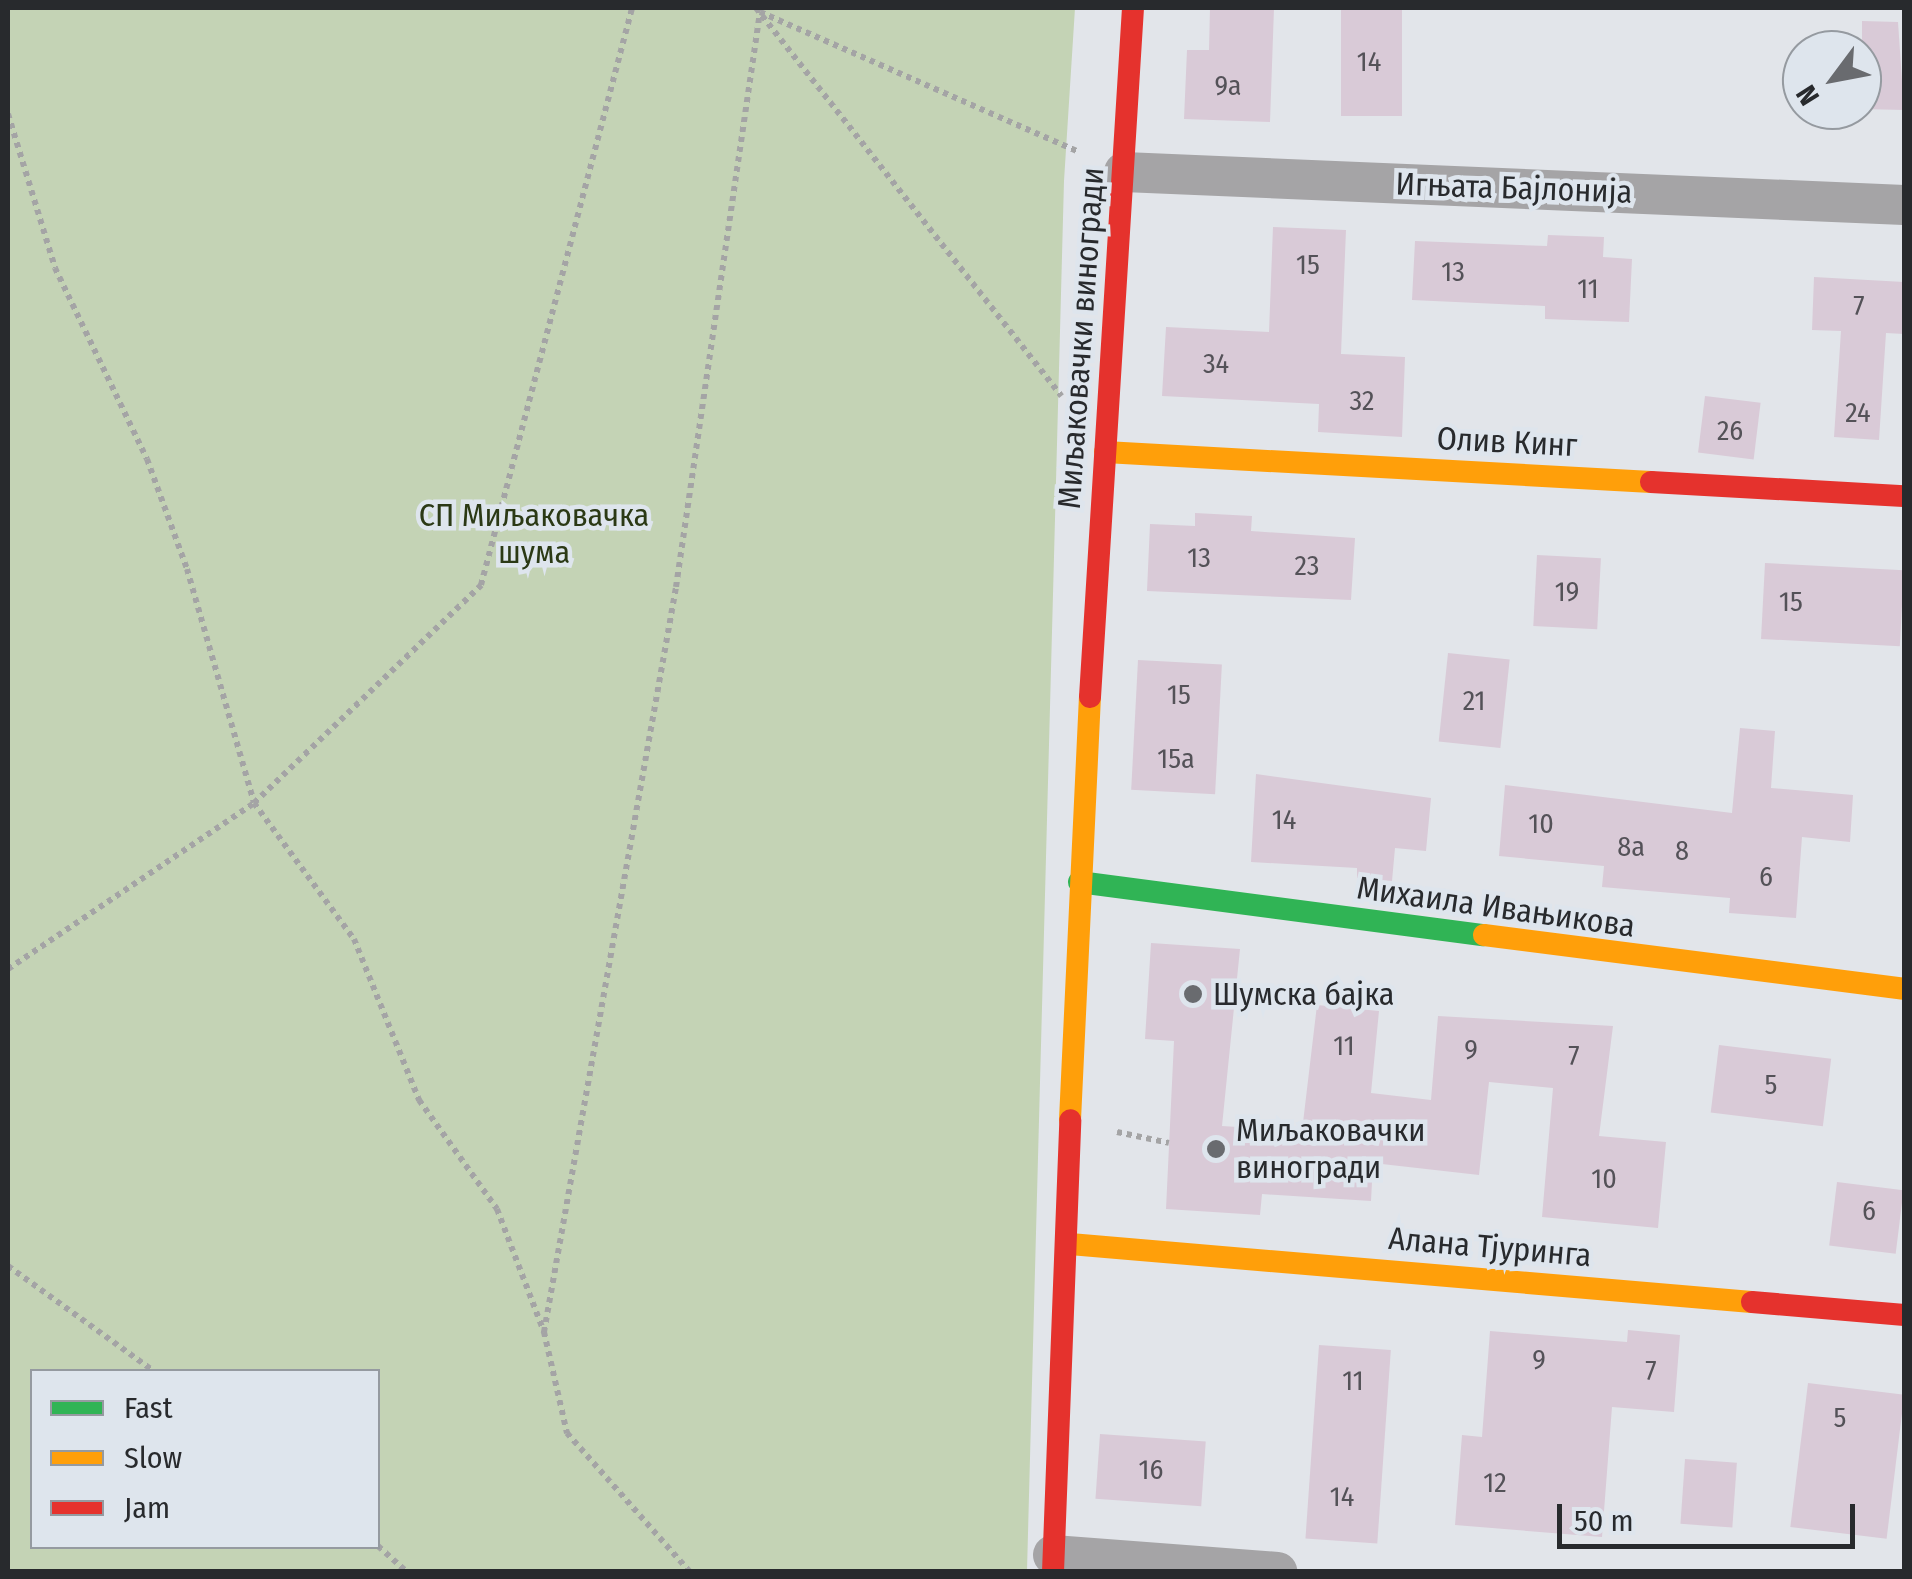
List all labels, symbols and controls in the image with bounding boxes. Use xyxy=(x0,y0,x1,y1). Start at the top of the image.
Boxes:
north arrow xyxy=(1782,30,1882,130)
house number: 14 xyxy=(1357,45,1381,79)
house number: 9a xyxy=(1214,69,1242,103)
text: N xyxy=(1789,79,1826,111)
street label: Игњата Бајлонија xyxy=(1395,165,1633,211)
street label: Миљаковачки виногради xyxy=(1050,166,1112,510)
house number: 15 xyxy=(1296,248,1320,282)
house number: 13 xyxy=(1441,255,1465,289)
house number: 11 xyxy=(1577,272,1599,306)
house number: 7 xyxy=(1853,289,1865,323)
house number: 34 xyxy=(1203,347,1229,381)
house number: 32 xyxy=(1350,384,1374,418)
house number: 24 xyxy=(1845,396,1871,430)
house number: 26 xyxy=(1717,414,1743,448)
street label: Олив Кинг xyxy=(1436,419,1578,465)
park label: СП Миљаковачка шума xyxy=(419,497,649,572)
house number: 13 xyxy=(1187,541,1211,575)
house number: 23 xyxy=(1295,549,1319,583)
house number: 19 xyxy=(1555,575,1579,609)
house number: 15 xyxy=(1779,585,1803,619)
house number: 15 xyxy=(1167,678,1191,712)
house number: 21 xyxy=(1463,684,1485,718)
house number: 15a xyxy=(1157,742,1195,776)
house number: 14 xyxy=(1272,803,1296,837)
house number: 10 xyxy=(1528,807,1554,841)
house number: 8a xyxy=(1617,830,1645,864)
house number: 8 xyxy=(1675,834,1689,868)
house number: 6 xyxy=(1759,860,1773,894)
street label: Михаила Ивањикова xyxy=(1354,868,1638,946)
place label: Шумска бајка xyxy=(1213,975,1394,1013)
marker: Шумска бајка xyxy=(1182,983,1204,1005)
house number: 11 xyxy=(1333,1029,1355,1063)
house number: 9 xyxy=(1464,1033,1478,1067)
house number: 7 xyxy=(1568,1039,1580,1073)
house number: 5 xyxy=(1765,1068,1777,1102)
place label: Миљаковачки виногради xyxy=(1236,1112,1425,1187)
marker: Миљаковачки виногради xyxy=(1205,1138,1227,1160)
house number: 10 xyxy=(1591,1162,1617,1196)
house number: 6 xyxy=(1862,1194,1876,1228)
street label: Алана Тјуринга xyxy=(1387,1219,1593,1275)
house number: 9 xyxy=(1532,1343,1546,1377)
house number: 7 xyxy=(1645,1354,1657,1388)
house number: 11 xyxy=(1342,1364,1364,1398)
legend xyxy=(30,1369,380,1549)
text: Fast xyxy=(124,1390,172,1426)
house number: 5 xyxy=(1834,1401,1846,1435)
text: Slow xyxy=(124,1440,182,1476)
house number: 16 xyxy=(1139,1453,1163,1487)
house number: 12 xyxy=(1483,1466,1507,1500)
house number: 14 xyxy=(1330,1480,1354,1514)
scale bar xyxy=(1562,1484,1860,1546)
text: Jam xyxy=(124,1490,170,1526)
text: 50 m xyxy=(1574,1503,1634,1539)

